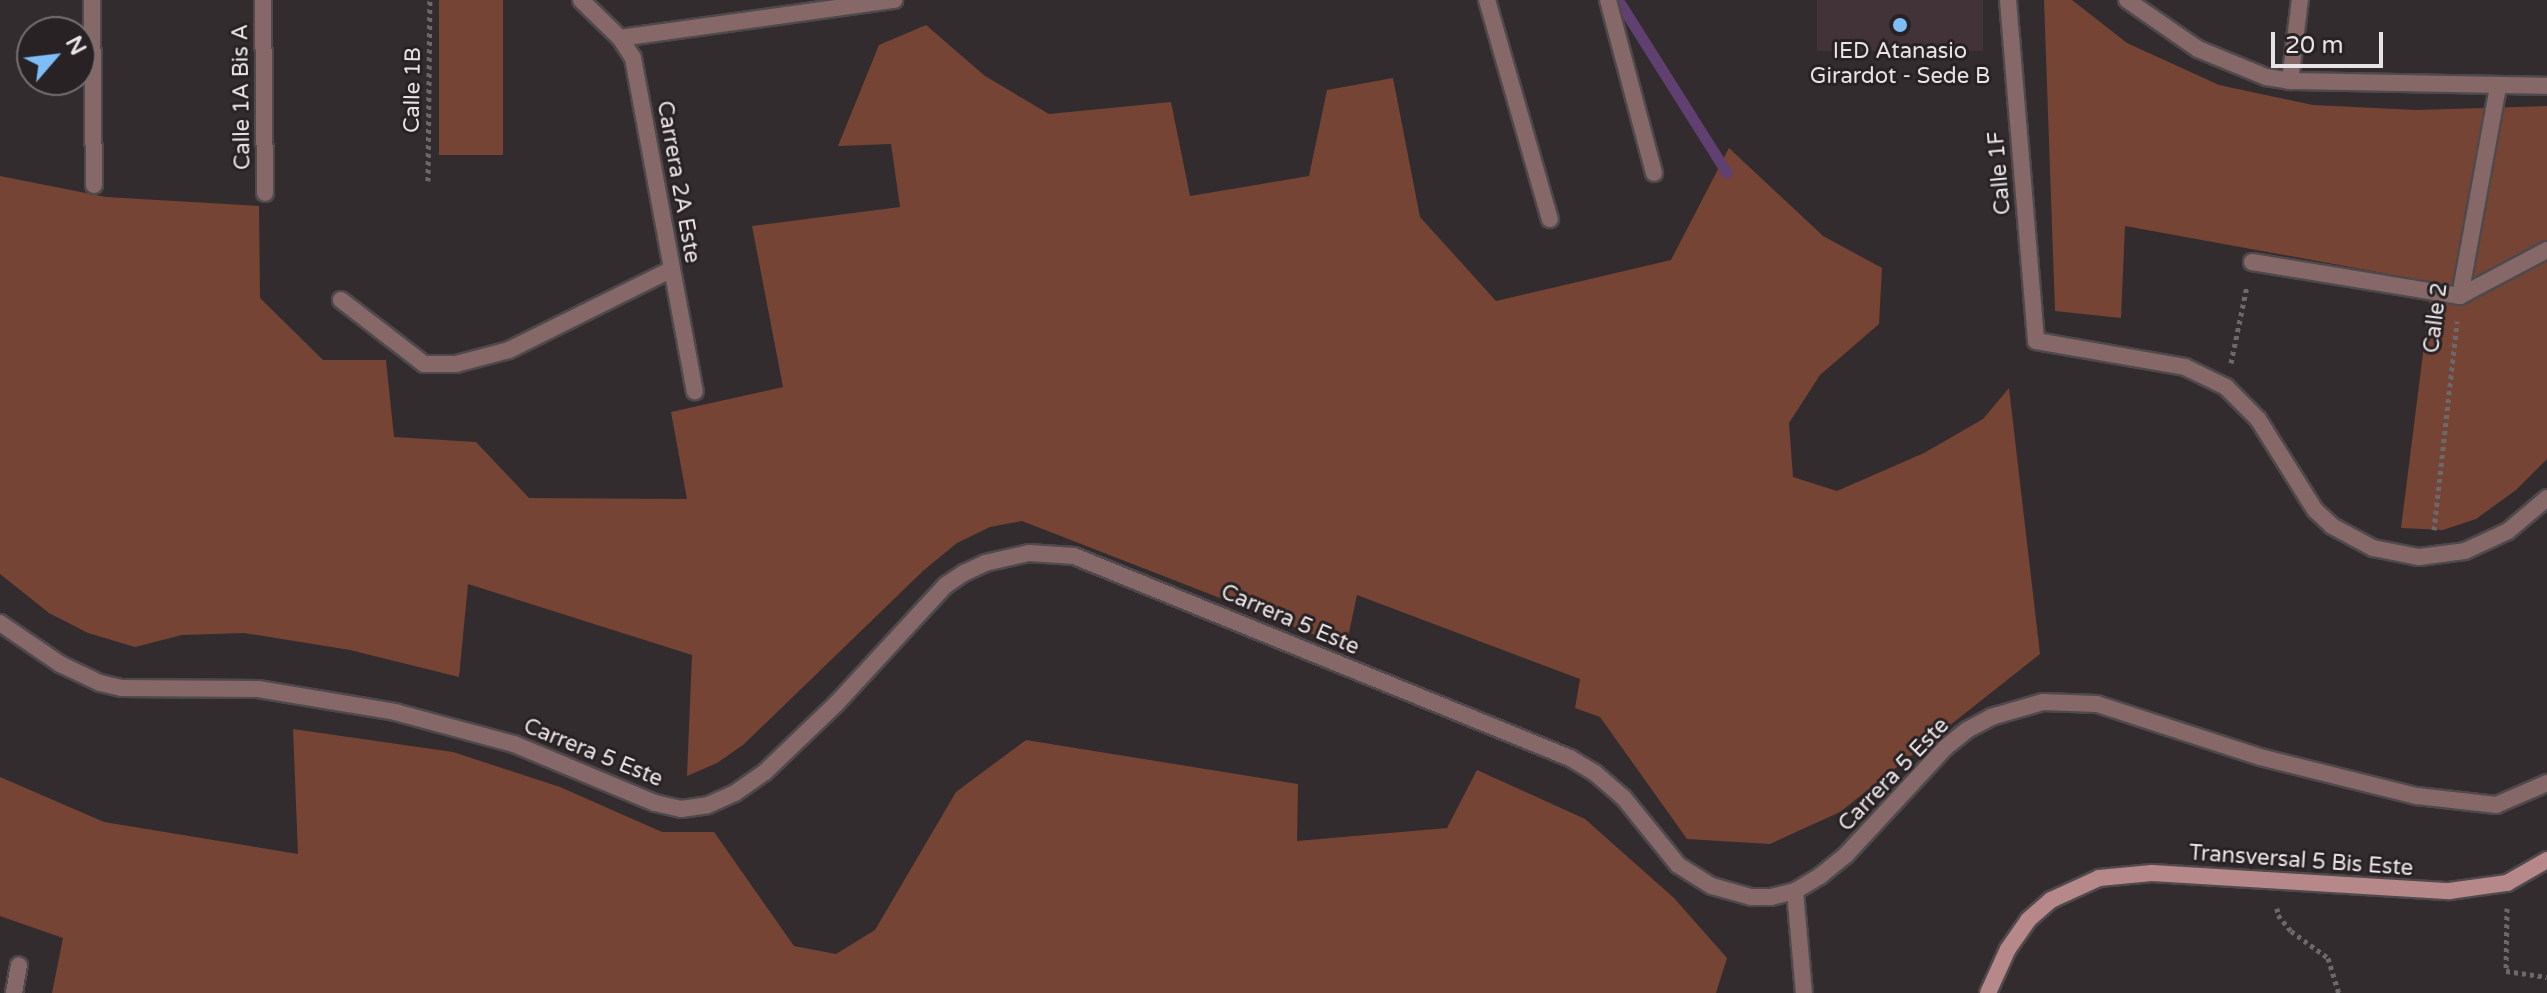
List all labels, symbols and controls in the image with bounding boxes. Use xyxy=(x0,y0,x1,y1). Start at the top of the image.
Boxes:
north arrow xyxy=(16,16,96,96)
marker: IED Atanasio Girardot - Sede B xyxy=(1891,16,1909,34)
scale bar xyxy=(2275,16,2387,66)
street label: Calle 1A Bis A xyxy=(228,24,256,170)
text: 20 m xyxy=(2285,31,2343,60)
text: N xyxy=(60,32,91,60)
place label: IED Atanasio Girardot - Sede B xyxy=(1810,38,1990,90)
street label: Calle 1B xyxy=(399,47,427,133)
street label: Carrera 2A Este xyxy=(651,99,705,265)
street label: Calle 1F xyxy=(1983,130,2017,216)
street label: Calle 2 xyxy=(2419,281,2453,355)
street label: Carrera 5 Este xyxy=(1217,579,1363,661)
street label: Carrera 5 Este xyxy=(520,713,666,793)
street label: Carrera 5 Este xyxy=(1833,713,1955,837)
street label: Transversal 5 Bis Este xyxy=(2188,840,2414,882)

